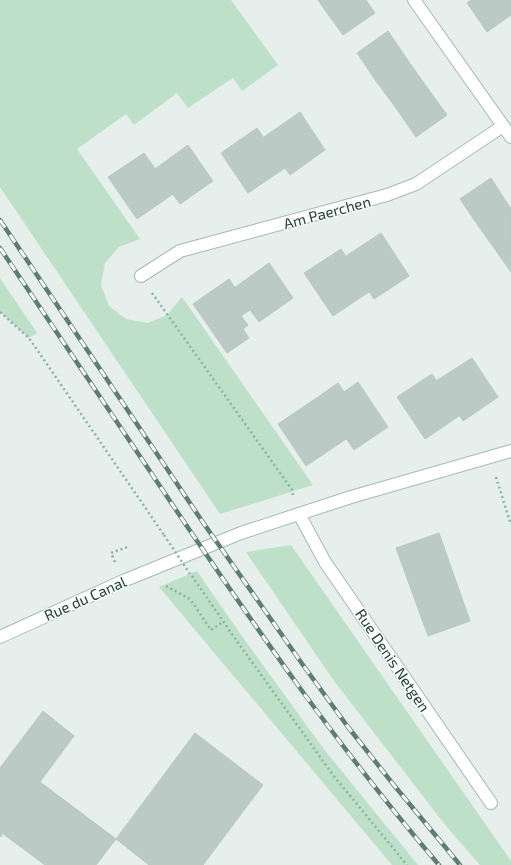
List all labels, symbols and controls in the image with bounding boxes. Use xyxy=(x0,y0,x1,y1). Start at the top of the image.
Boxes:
street label: Am Paerchen xyxy=(281,192,373,232)
street label: Rue du Canal xyxy=(41,572,129,624)
street label: Rue Denis Netgen xyxy=(352,605,434,715)

